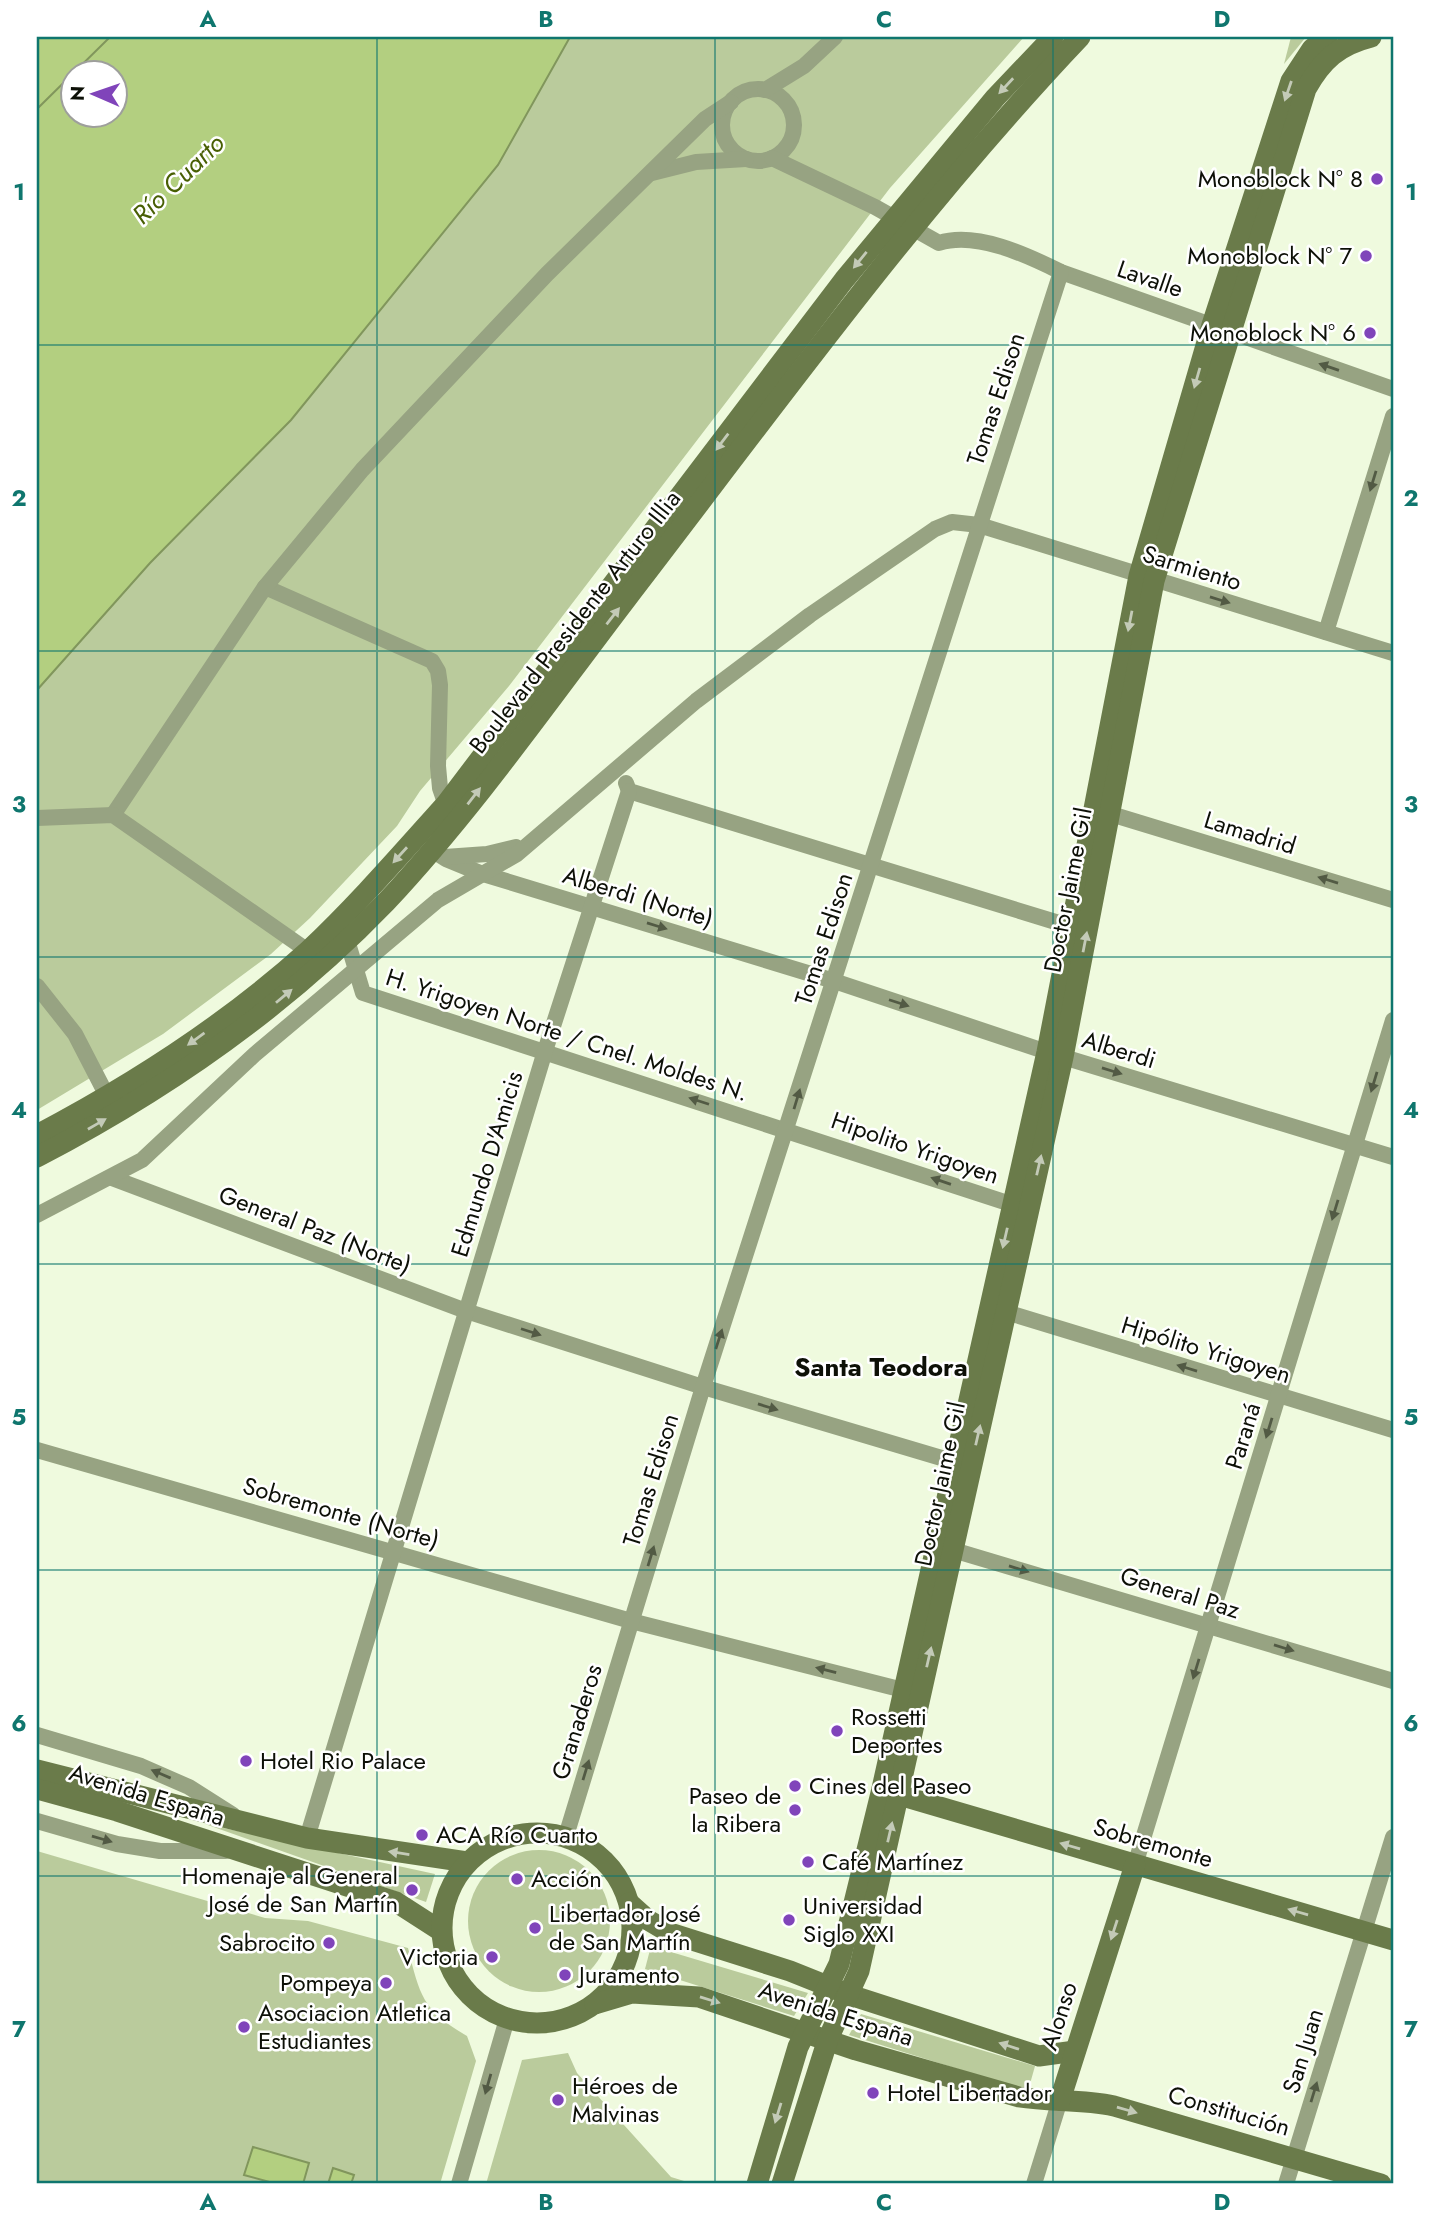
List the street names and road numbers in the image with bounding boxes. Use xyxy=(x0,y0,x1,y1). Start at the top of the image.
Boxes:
street label: Lavalle xyxy=(1112,251,1188,306)
street label: Tomas Edison xyxy=(958,328,1033,470)
street label: Boulevard Presidente Arturo Illia xyxy=(460,483,689,761)
street label: Sarmiento xyxy=(1138,536,1246,599)
street label: Lamadrid xyxy=(1200,802,1300,863)
street label: Doctor Jaime Gil xyxy=(1034,804,1101,975)
street label: Alberdi (Norte) xyxy=(559,857,718,936)
street label: Tomas Edison xyxy=(786,868,861,1010)
street label: H. Yrigoyen Norte / Cnel. Moldes N. xyxy=(381,959,753,1110)
street label: Alberdi xyxy=(1078,1022,1160,1077)
street label: Edmundo D'Amicis xyxy=(442,1067,531,1261)
street label: Hipolito Yrigoyen xyxy=(826,1102,1004,1193)
street label: General Paz (Norte) xyxy=(214,1177,416,1282)
street label: Hipólito Yrigoyen xyxy=(1117,1307,1295,1392)
street label: Doctor Jaime Gil xyxy=(905,1398,974,1569)
street label: Paraná xyxy=(1216,1398,1269,1473)
street label: Tomas Edison xyxy=(614,1409,687,1551)
street label: Sobremonte (Norte) xyxy=(239,1468,443,1557)
street label: General Paz xyxy=(1116,1558,1244,1627)
street label: Granaderos xyxy=(542,1660,611,1784)
street label: Avenida España xyxy=(65,1754,229,1835)
street label: Sobremonte xyxy=(1089,1809,1217,1876)
street label: Avenida España xyxy=(754,1972,918,2055)
street label: Alonso xyxy=(1031,1977,1086,2054)
street label: San Juan xyxy=(1273,2004,1332,2098)
street label: Constitución xyxy=(1164,2076,1294,2145)

